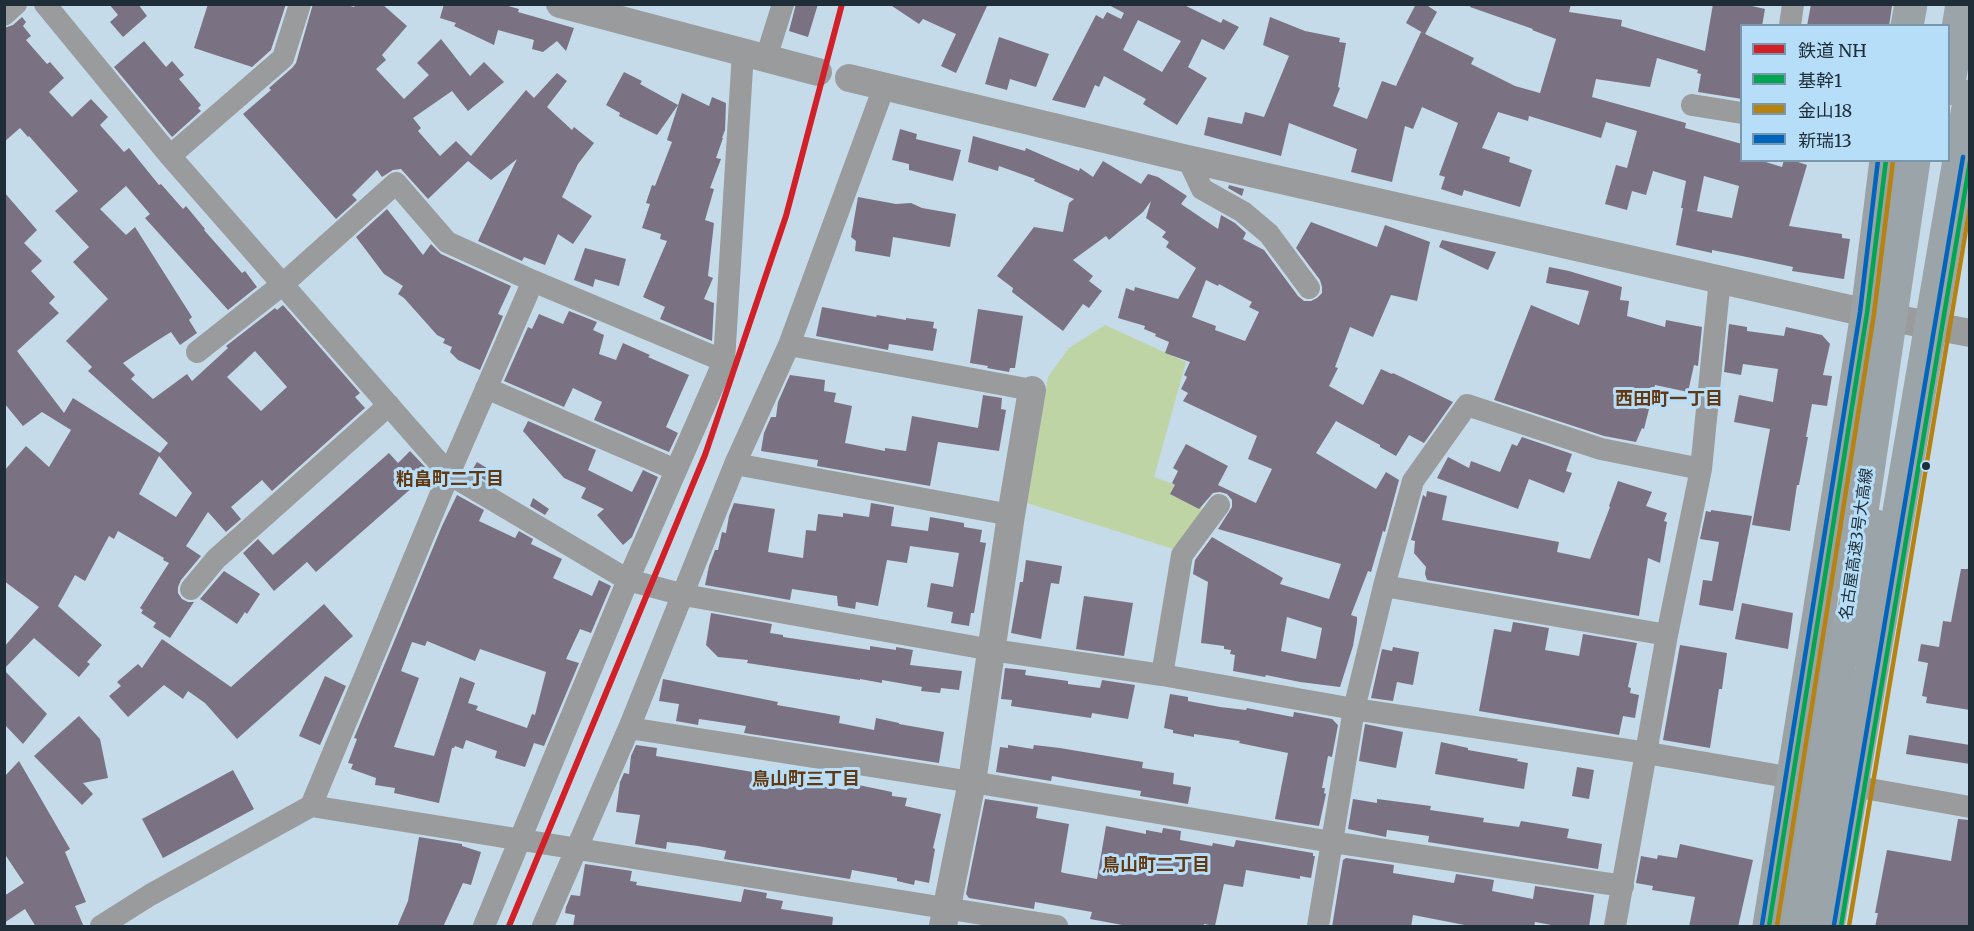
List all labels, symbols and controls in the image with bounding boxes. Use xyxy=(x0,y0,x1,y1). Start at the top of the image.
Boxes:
legend xyxy=(1740,24,1950,162)
text: 鉄道 NH xyxy=(1798,39,1867,62)
text: 基幹1 xyxy=(1798,69,1842,92)
text: 金山18 xyxy=(1798,99,1852,122)
text: 新瑞13 xyxy=(1798,129,1852,152)
district label: 西田町一丁目 xyxy=(1615,389,1723,411)
unlabelled marker xyxy=(1920,460,1932,472)
street label: 名古屋高速3号大高線 xyxy=(1837,467,1877,621)
district label: 粕畠町二丁目 xyxy=(396,469,504,491)
district label: 鳥山町三丁目 xyxy=(752,769,860,791)
district label: 鳥山町二丁目 xyxy=(1102,855,1210,877)

